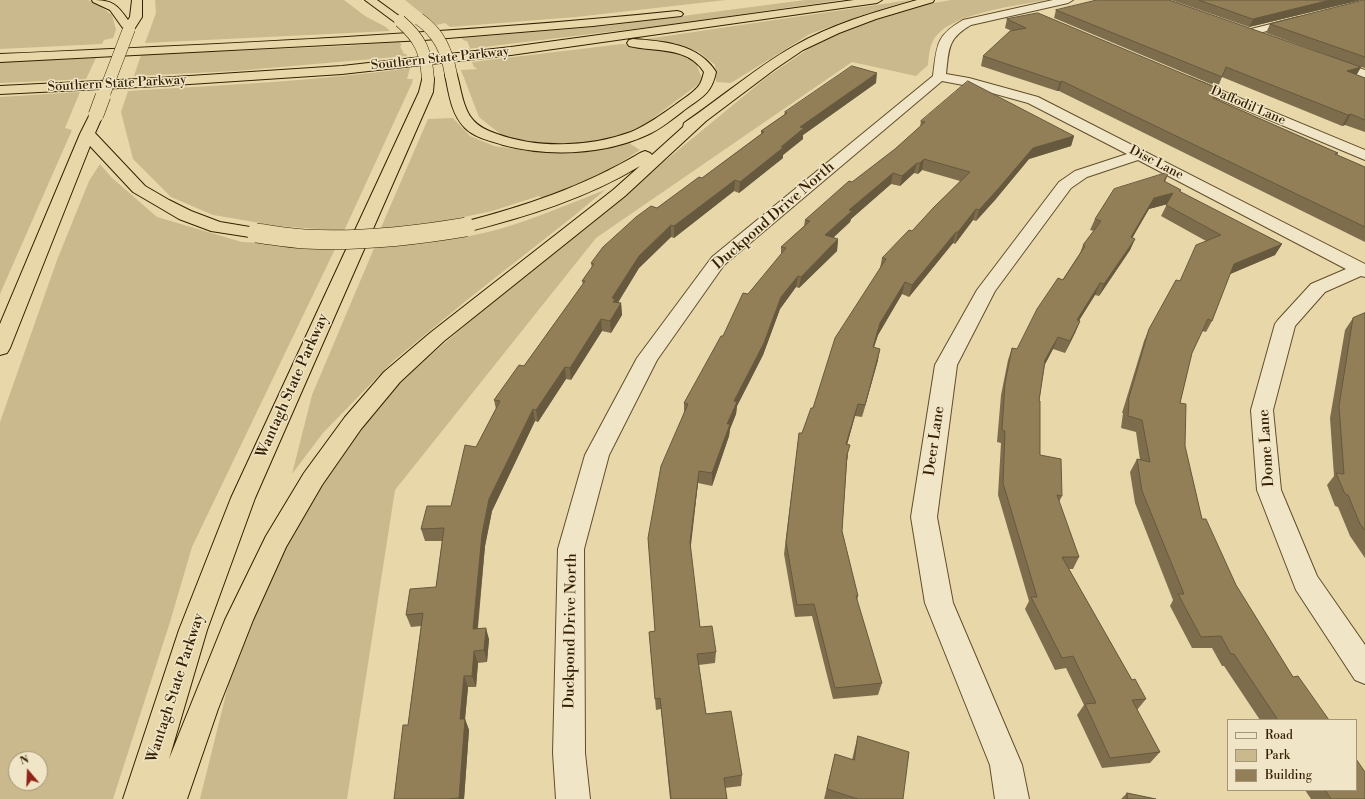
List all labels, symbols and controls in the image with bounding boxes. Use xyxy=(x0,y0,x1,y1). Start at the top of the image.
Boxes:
street label: Southern State Parkway xyxy=(370,44,510,74)
street label: Southern State Parkway xyxy=(47,73,187,95)
street label: Daffodil Lane xyxy=(1208,83,1288,129)
street label: Disc Lane xyxy=(1126,143,1186,183)
street label: Duckpond Drive North xyxy=(709,158,839,274)
street label: Wantagh State Parkway xyxy=(253,311,333,461)
street label: Deer Lane xyxy=(921,405,949,477)
street label: Dome Lane xyxy=(1255,409,1279,487)
street label: Duckpond Drive North xyxy=(561,553,581,709)
street label: Wantagh State Parkway xyxy=(143,611,209,765)
legend xyxy=(1227,719,1357,791)
text: Road xyxy=(1265,728,1293,743)
text: Park xyxy=(1265,748,1290,763)
north arrow xyxy=(8,751,48,791)
text: N xyxy=(18,753,31,769)
text: Building xyxy=(1265,768,1312,783)

